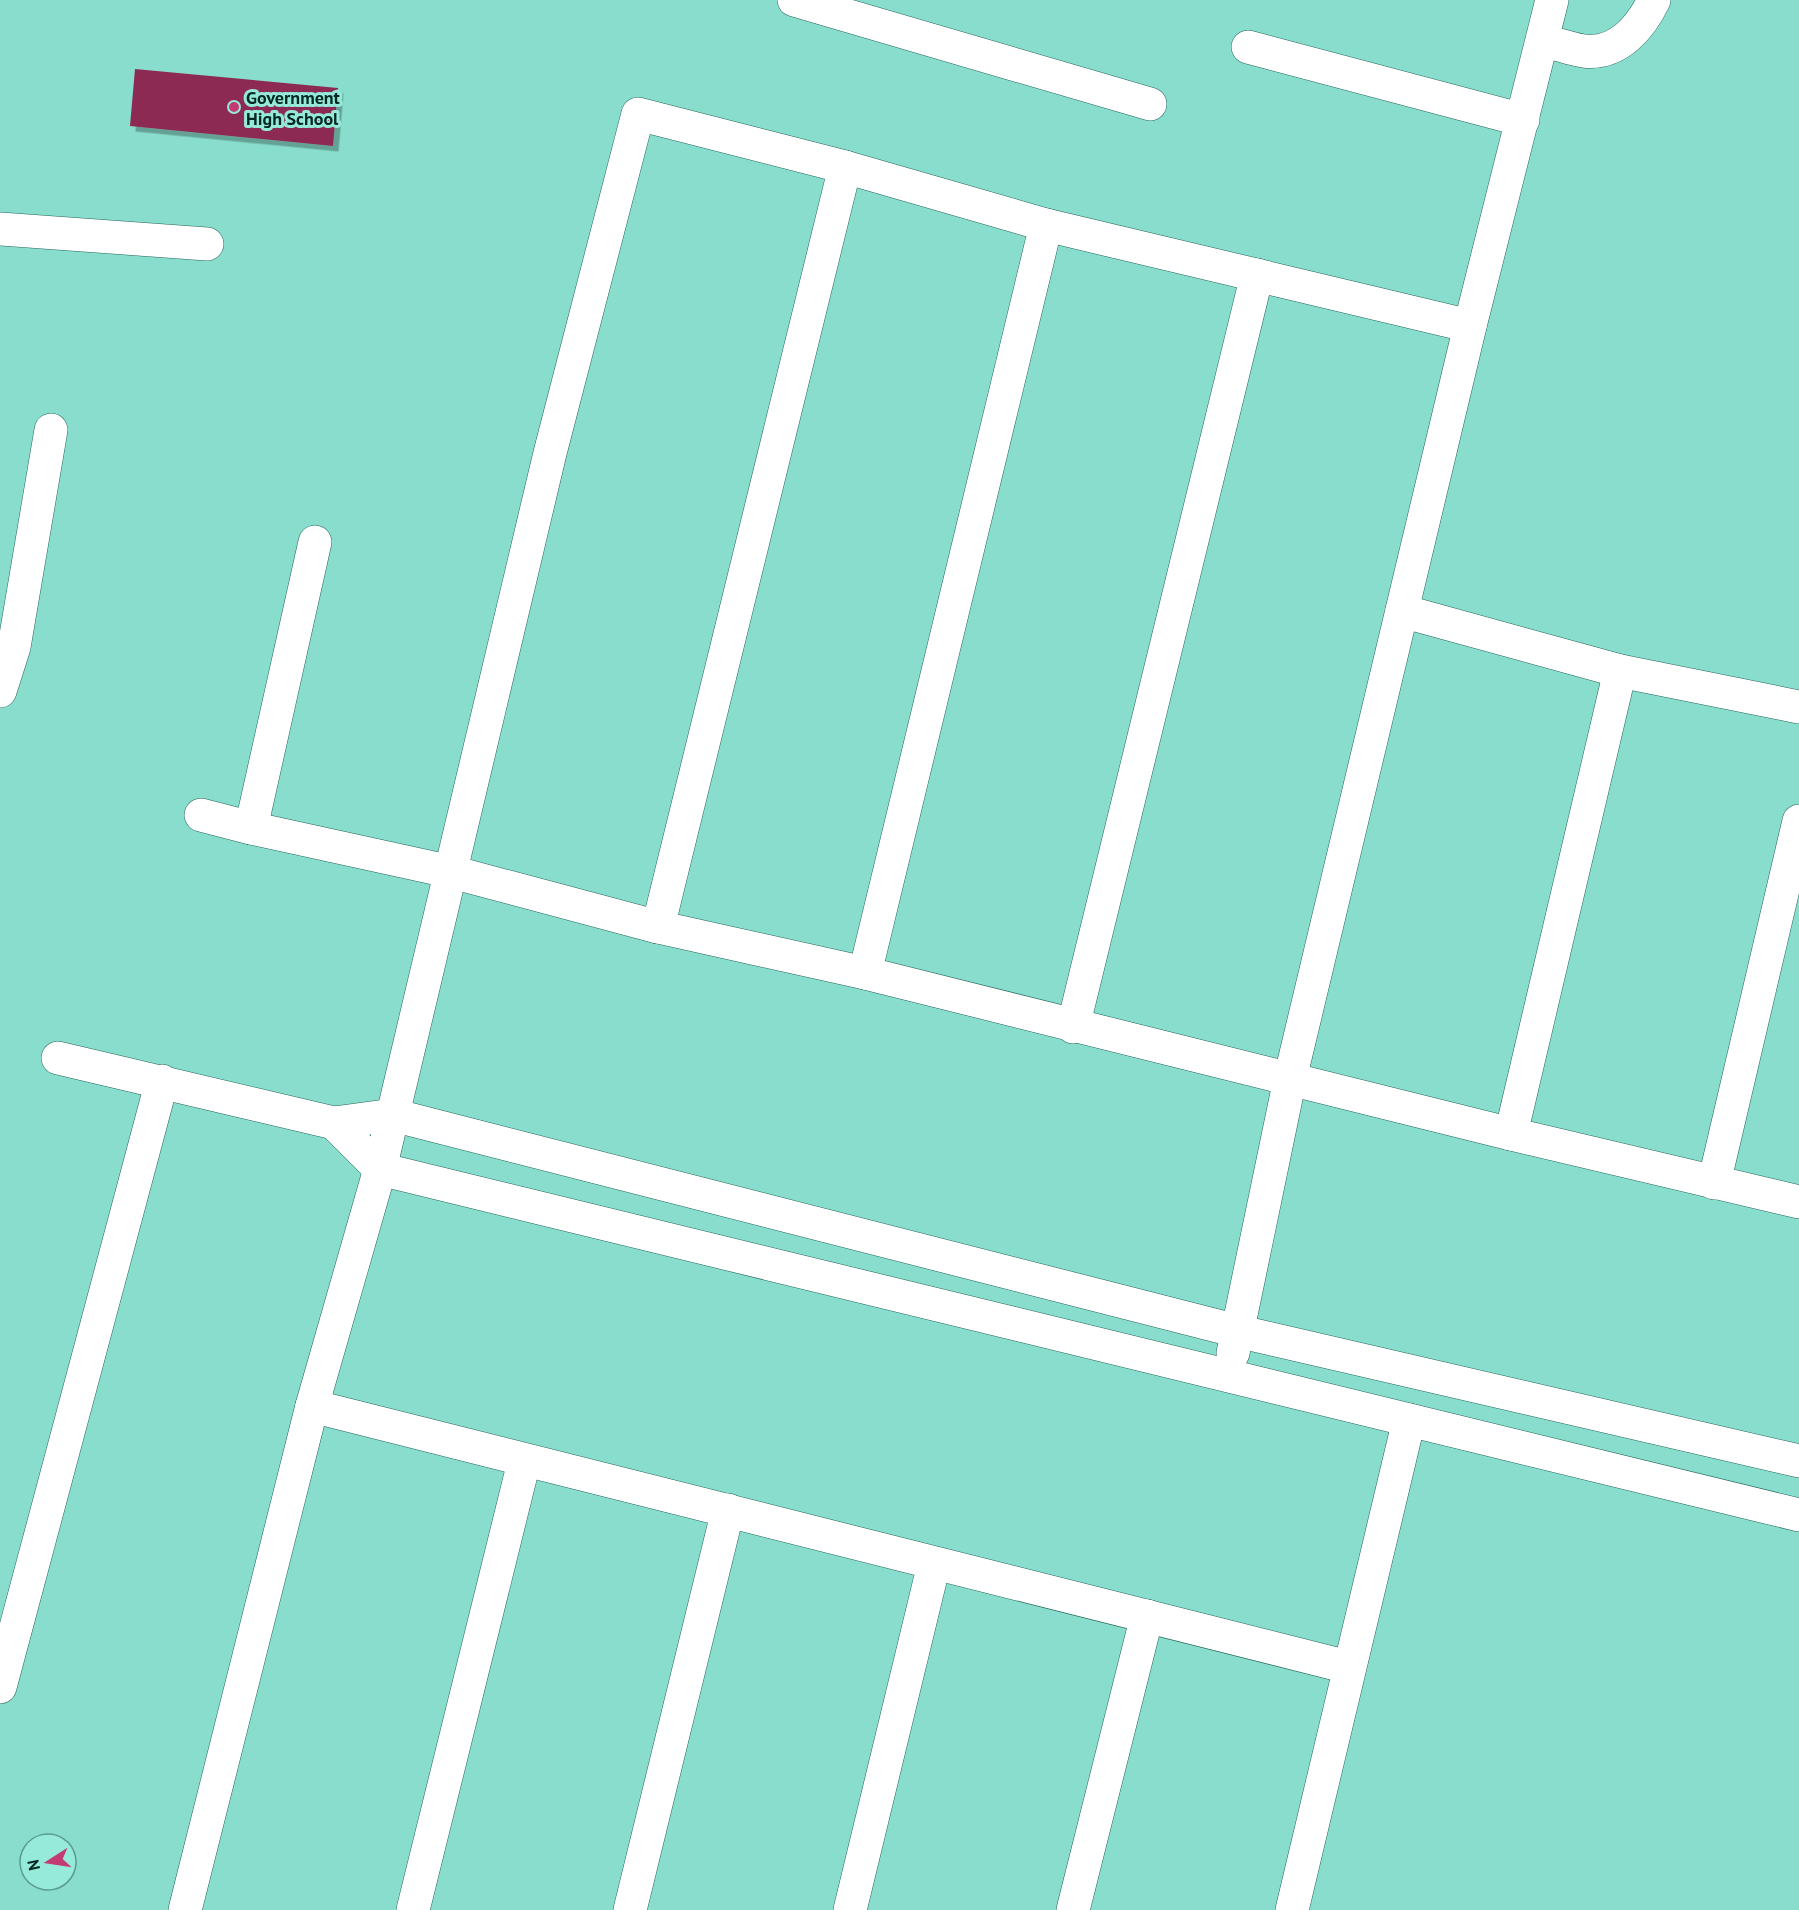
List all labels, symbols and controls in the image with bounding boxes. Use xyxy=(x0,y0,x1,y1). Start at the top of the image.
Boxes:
place label: Government High School xyxy=(246,86,341,130)
marker: Government High School xyxy=(227,100,241,114)
north arrow xyxy=(18,1832,78,1892)
text: N xyxy=(22,1858,44,1872)

